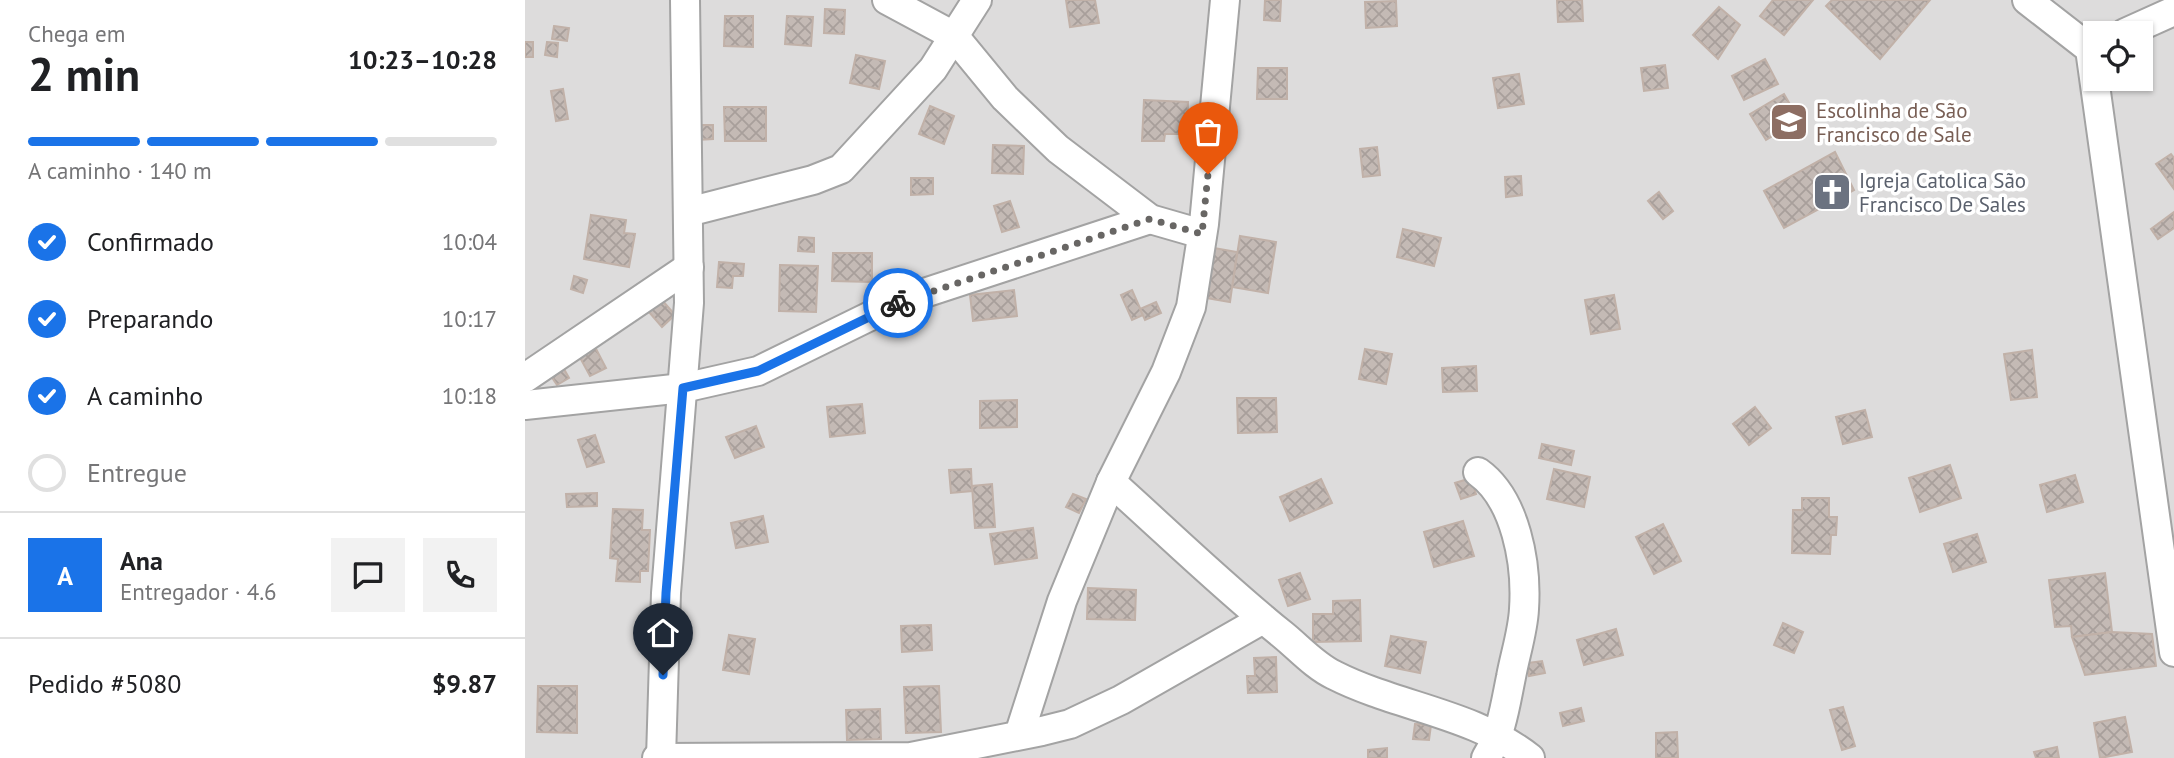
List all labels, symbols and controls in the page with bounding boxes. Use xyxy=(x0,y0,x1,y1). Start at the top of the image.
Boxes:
text: Chega em xyxy=(28,19,125,48)
map controls xyxy=(2083,21,2153,91)
button: locate xyxy=(2083,21,2153,91)
text: 10:23–10:28 xyxy=(348,43,497,76)
text: 2 min xyxy=(28,44,140,104)
place label: Escolinha de São Francisco de Sale xyxy=(1816,97,1972,148)
school or university icon: Escolinha de São Francisco de Sale xyxy=(1768,101,1810,143)
pin xyxy=(1178,102,1238,174)
icon: bag xyxy=(1189,113,1227,151)
text: A caminho · 140 m xyxy=(28,156,212,185)
place label: Igreja Catolica São Francisco De Sales xyxy=(1859,167,2026,218)
church icon: Igreja Catolica São Francisco De Sales xyxy=(1811,171,1853,213)
icon: check xyxy=(28,223,66,261)
text: Confirmado xyxy=(87,225,214,258)
text: 10:04 xyxy=(442,227,497,256)
courier xyxy=(863,268,933,338)
icon: bike xyxy=(879,284,917,322)
icon: check xyxy=(28,300,66,338)
text: Preparando xyxy=(87,302,214,335)
text: 10:17 xyxy=(442,304,497,333)
icon: check xyxy=(28,377,66,415)
text: A caminho xyxy=(87,379,203,412)
text: 10:18 xyxy=(442,381,497,410)
text: Entregue xyxy=(87,456,187,489)
button: chat xyxy=(331,538,405,612)
button: phone xyxy=(423,538,497,612)
text: Ana xyxy=(120,544,163,577)
text: A xyxy=(57,559,73,592)
text: Entregador · 4.6 xyxy=(120,577,277,606)
pin xyxy=(633,603,693,675)
icon: home xyxy=(644,614,682,652)
text: Pedido #5080 xyxy=(28,667,181,700)
text: $9.87 xyxy=(432,667,497,700)

